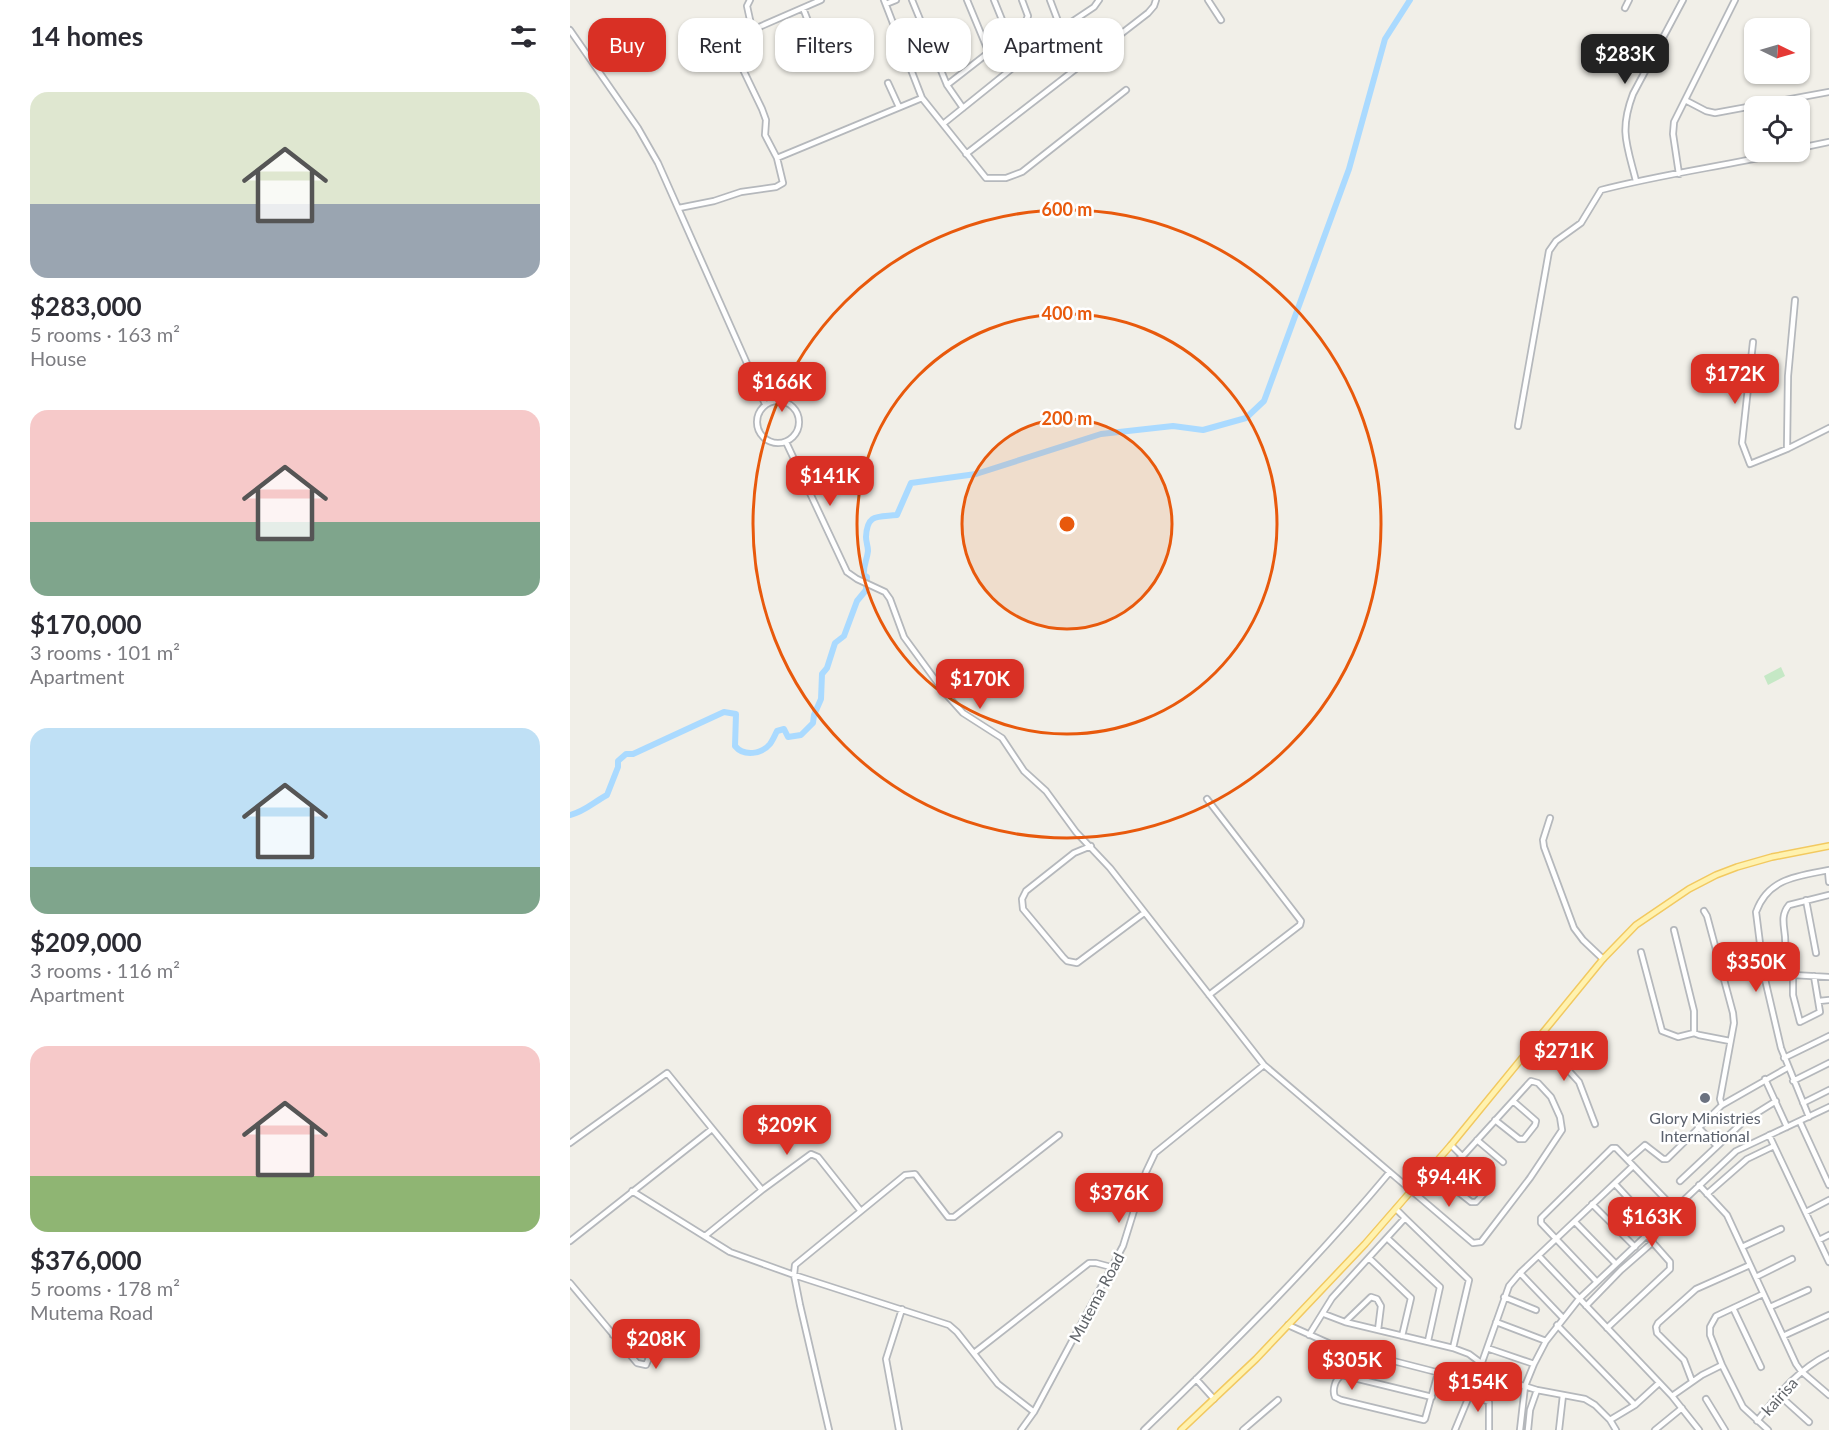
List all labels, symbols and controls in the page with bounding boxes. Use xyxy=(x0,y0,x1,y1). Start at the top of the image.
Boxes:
chip: Buy xyxy=(588,18,666,72)
chip: Rent xyxy=(678,18,763,72)
chip: Filters xyxy=(775,18,874,72)
chip: New xyxy=(886,18,971,72)
chip: Apartment xyxy=(983,18,1124,72)
north arrow xyxy=(1744,18,1810,84)
map controls xyxy=(1744,18,1810,162)
text: 14 homes xyxy=(30,20,143,52)
icon: filters xyxy=(507,20,540,53)
pin: $283K xyxy=(1583,34,1667,85)
text: $283K xyxy=(1595,41,1655,65)
button: locate xyxy=(1744,96,1810,162)
icon: home xyxy=(231,131,339,239)
text: 600 m xyxy=(1042,198,1092,220)
text: $283,000 xyxy=(30,290,142,322)
text: 400 m xyxy=(1042,302,1092,324)
text: 5 rooms · 163 m² xyxy=(30,322,180,346)
text: House xyxy=(30,346,87,370)
pin: $172K xyxy=(1693,354,1777,405)
text: $172K xyxy=(1705,361,1765,385)
pin: $166K xyxy=(740,362,824,413)
text: $166K xyxy=(752,369,812,393)
text: 200 m xyxy=(1042,407,1092,429)
icon: home xyxy=(231,449,339,557)
pin: $141K xyxy=(788,456,872,507)
text: $141K xyxy=(800,463,860,487)
centre of rings xyxy=(1057,514,1077,534)
text: $170,000 xyxy=(30,608,142,640)
text: 3 rooms · 101 m² xyxy=(30,640,180,664)
pin: $170K xyxy=(938,659,1022,710)
text: Apartment xyxy=(30,664,124,688)
text: $170K xyxy=(950,666,1010,690)
icon: home xyxy=(231,767,339,875)
text: $209,000 xyxy=(30,926,142,958)
pin: $350K xyxy=(1714,942,1798,993)
text: $350K xyxy=(1726,949,1786,973)
text: 3 rooms · 116 m² xyxy=(30,958,180,982)
text: Apartment xyxy=(30,982,124,1006)
pin: $271K xyxy=(1522,1031,1606,1082)
text: $271K xyxy=(1534,1038,1594,1062)
icon: home xyxy=(231,1085,339,1193)
marker: Glory Ministries International xyxy=(1698,1091,1712,1105)
pin: $209K xyxy=(745,1105,829,1156)
place label: Glory Ministries International xyxy=(1649,1108,1761,1145)
text: $209K xyxy=(757,1112,817,1136)
pin: $94.4K xyxy=(1400,1157,1498,1208)
text: $94.4K xyxy=(1417,1164,1481,1188)
pin: $376K xyxy=(1077,1173,1161,1224)
text: $376K xyxy=(1089,1180,1149,1204)
pin: $163K xyxy=(1610,1197,1694,1248)
text: $163K xyxy=(1622,1204,1682,1228)
text: $376,000 xyxy=(30,1244,142,1276)
street label: Mutema Road xyxy=(1064,1249,1128,1345)
text: 5 rooms · 178 m² xyxy=(30,1276,180,1300)
text: Mutema Road xyxy=(30,1300,153,1324)
pin: $208K xyxy=(614,1319,698,1370)
text: $208K xyxy=(626,1326,686,1350)
pin: $305K xyxy=(1310,1340,1394,1391)
text: $305K xyxy=(1322,1347,1382,1371)
pin: $154K xyxy=(1436,1362,1520,1413)
text: $154K xyxy=(1448,1369,1508,1393)
street label: kairisa xyxy=(1757,1373,1801,1419)

